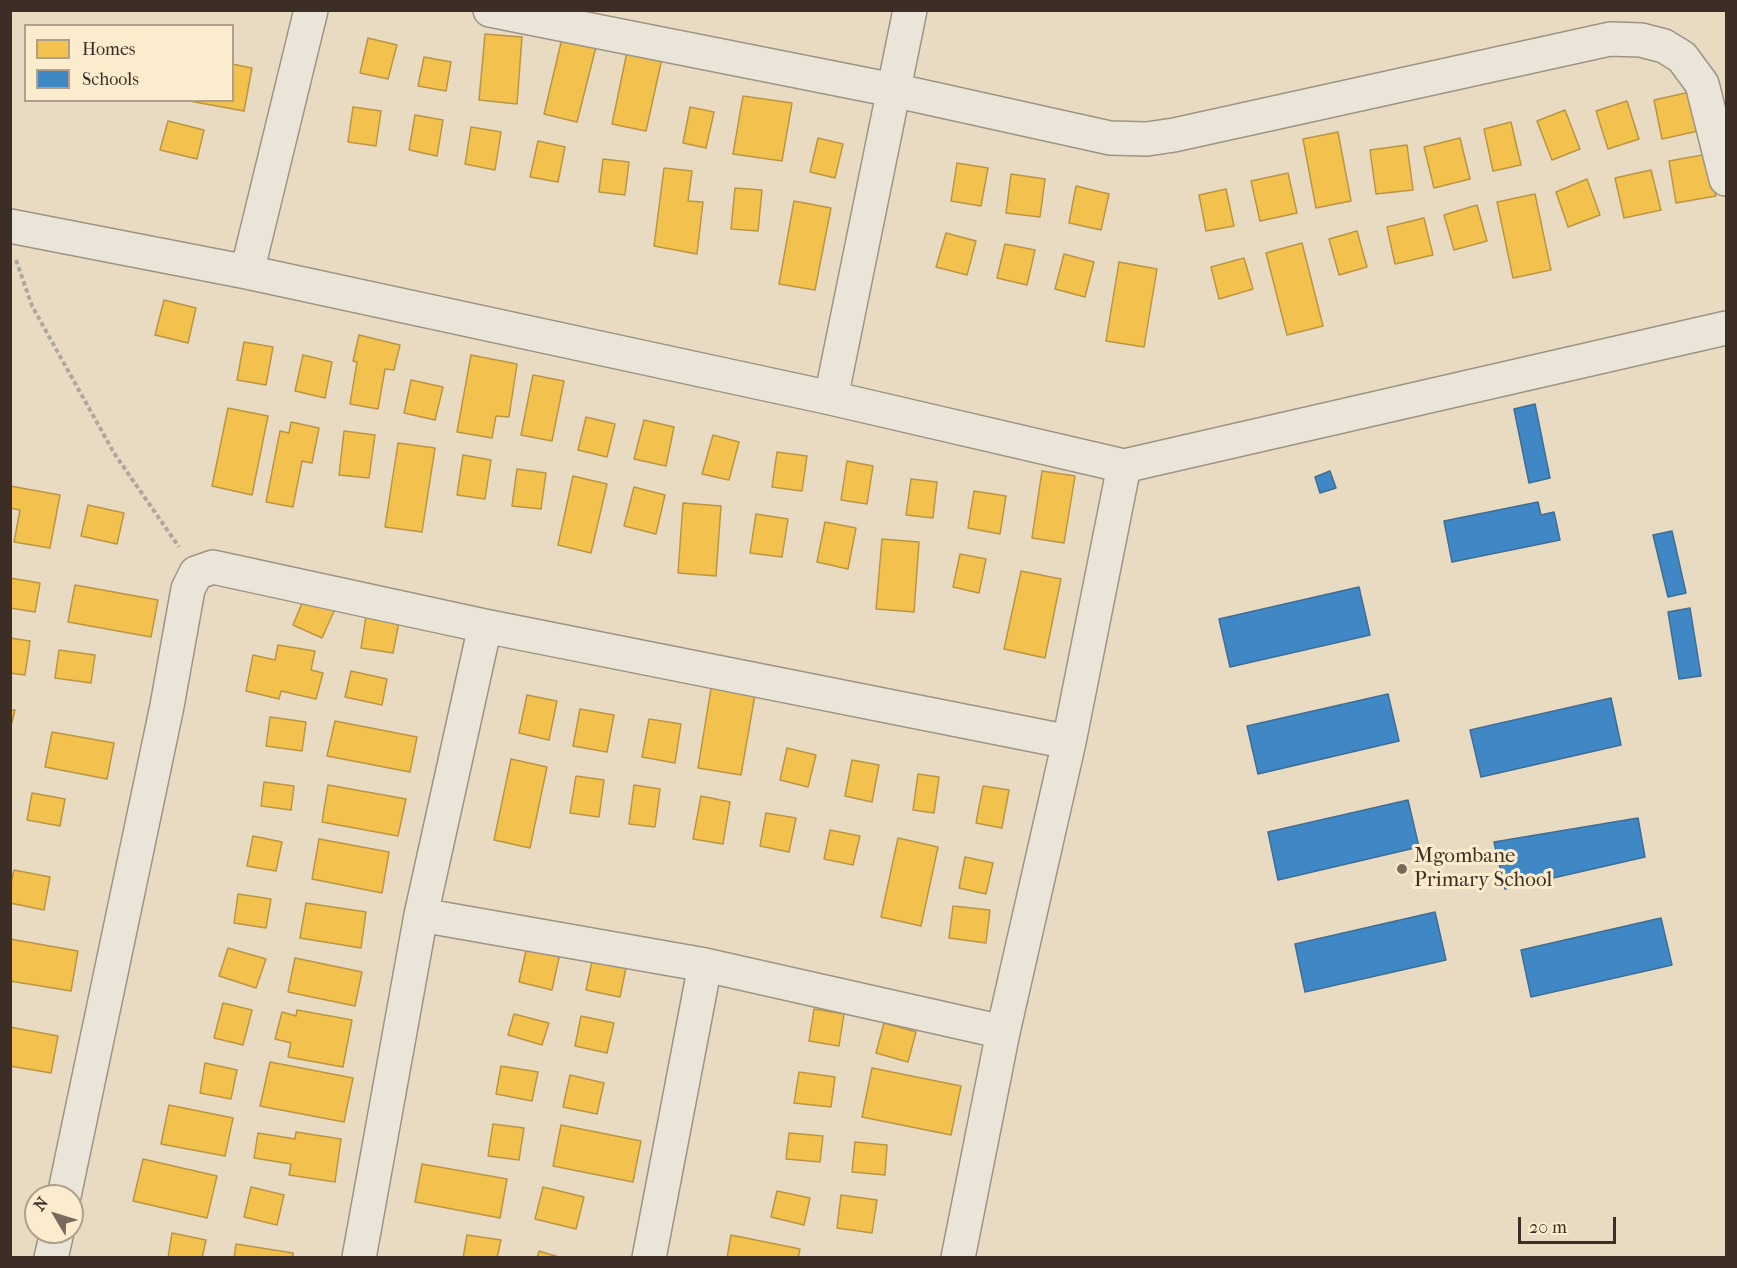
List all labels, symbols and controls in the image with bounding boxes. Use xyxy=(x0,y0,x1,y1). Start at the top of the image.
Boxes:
legend xyxy=(24,24,234,102)
text: Homes xyxy=(82,39,136,60)
text: Schools xyxy=(82,69,139,90)
place label: Mgombane Primary School xyxy=(1414,844,1552,894)
marker: Mgombane Primary School xyxy=(1395,862,1409,876)
north arrow xyxy=(24,1184,84,1244)
text: N xyxy=(30,1193,52,1214)
scale bar xyxy=(1521,1205,1618,1243)
text: 20 m xyxy=(1529,1217,1567,1238)

